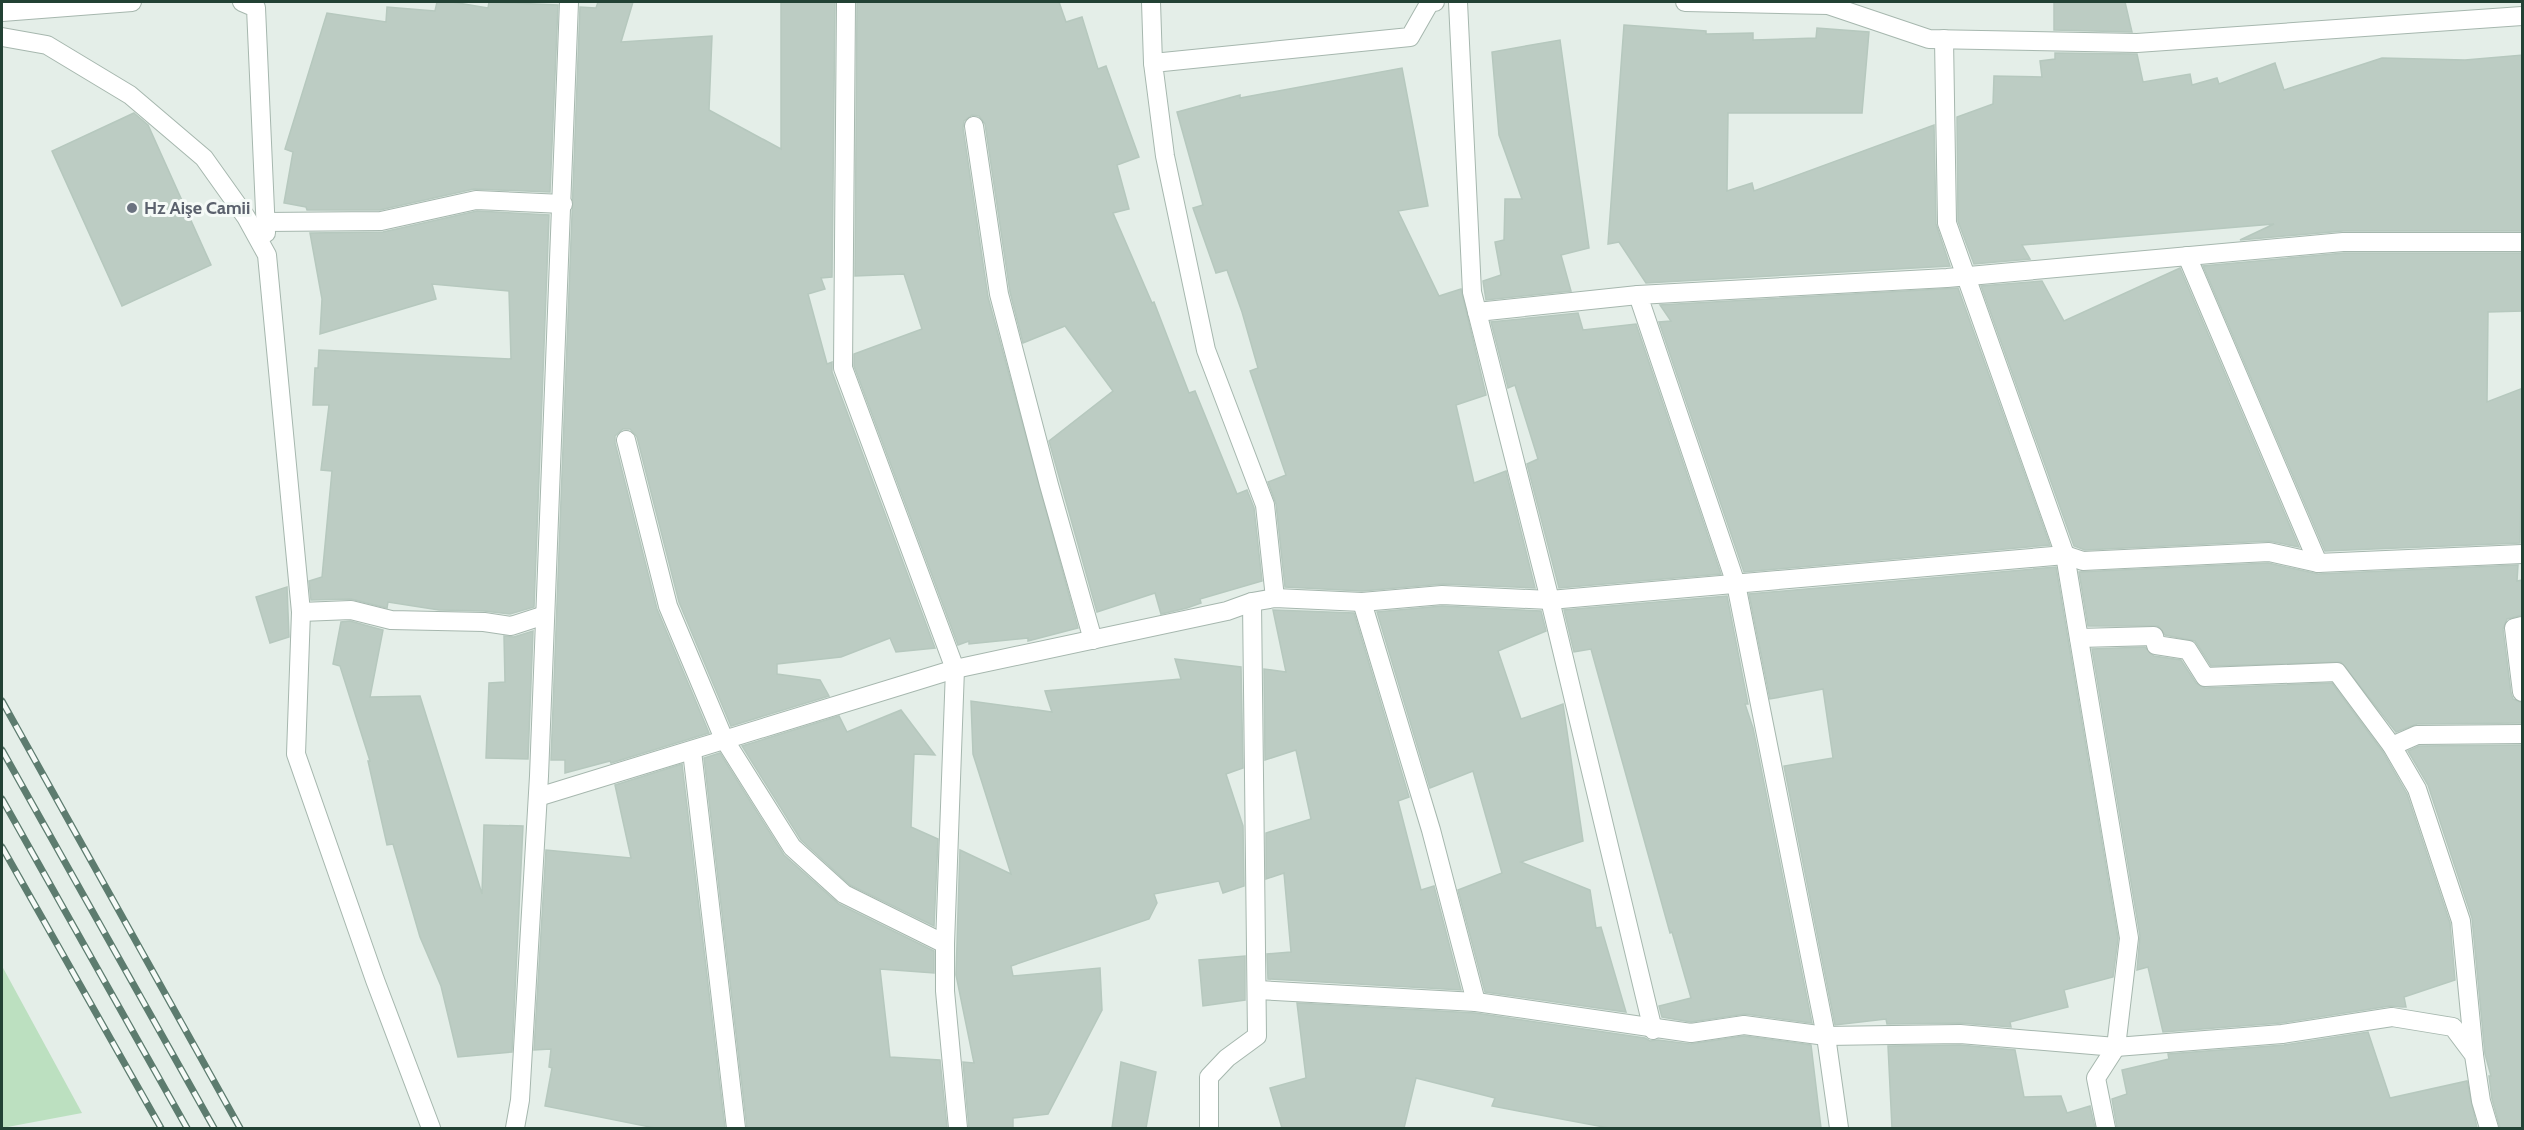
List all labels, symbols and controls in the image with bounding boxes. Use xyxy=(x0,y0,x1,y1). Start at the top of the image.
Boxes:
place label: Hz Aişe Camii xyxy=(144,197,250,219)
marker: Hz Aişe Camii xyxy=(125,201,139,215)

